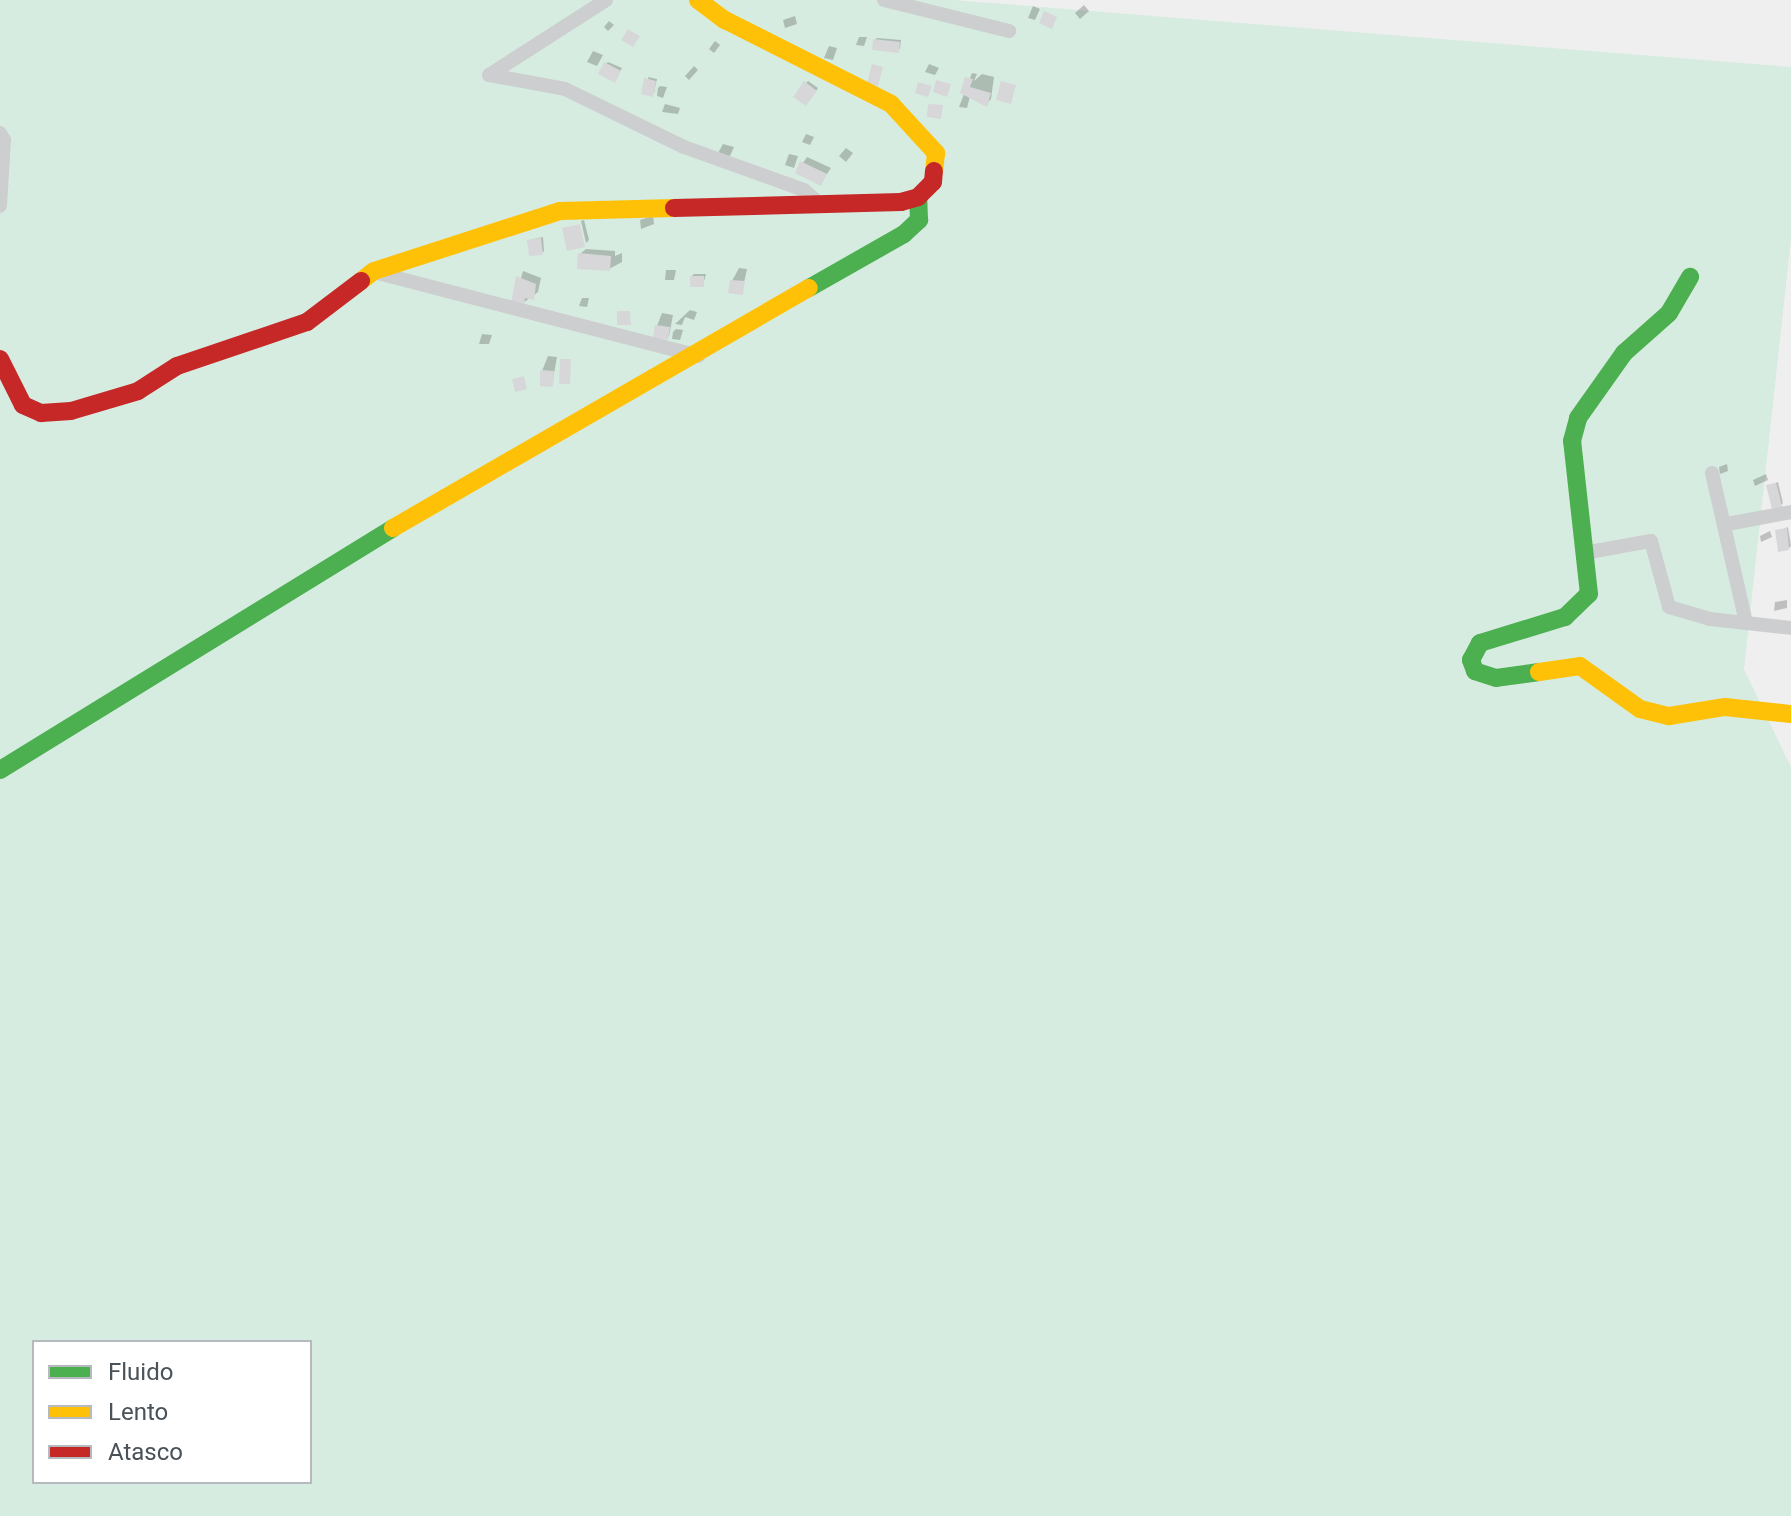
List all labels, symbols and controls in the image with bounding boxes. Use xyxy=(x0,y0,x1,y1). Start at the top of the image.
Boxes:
legend xyxy=(32,1340,312,1484)
text: Fluido xyxy=(108,1358,173,1386)
text: Lento xyxy=(108,1398,168,1426)
text: Atasco xyxy=(108,1438,183,1466)

